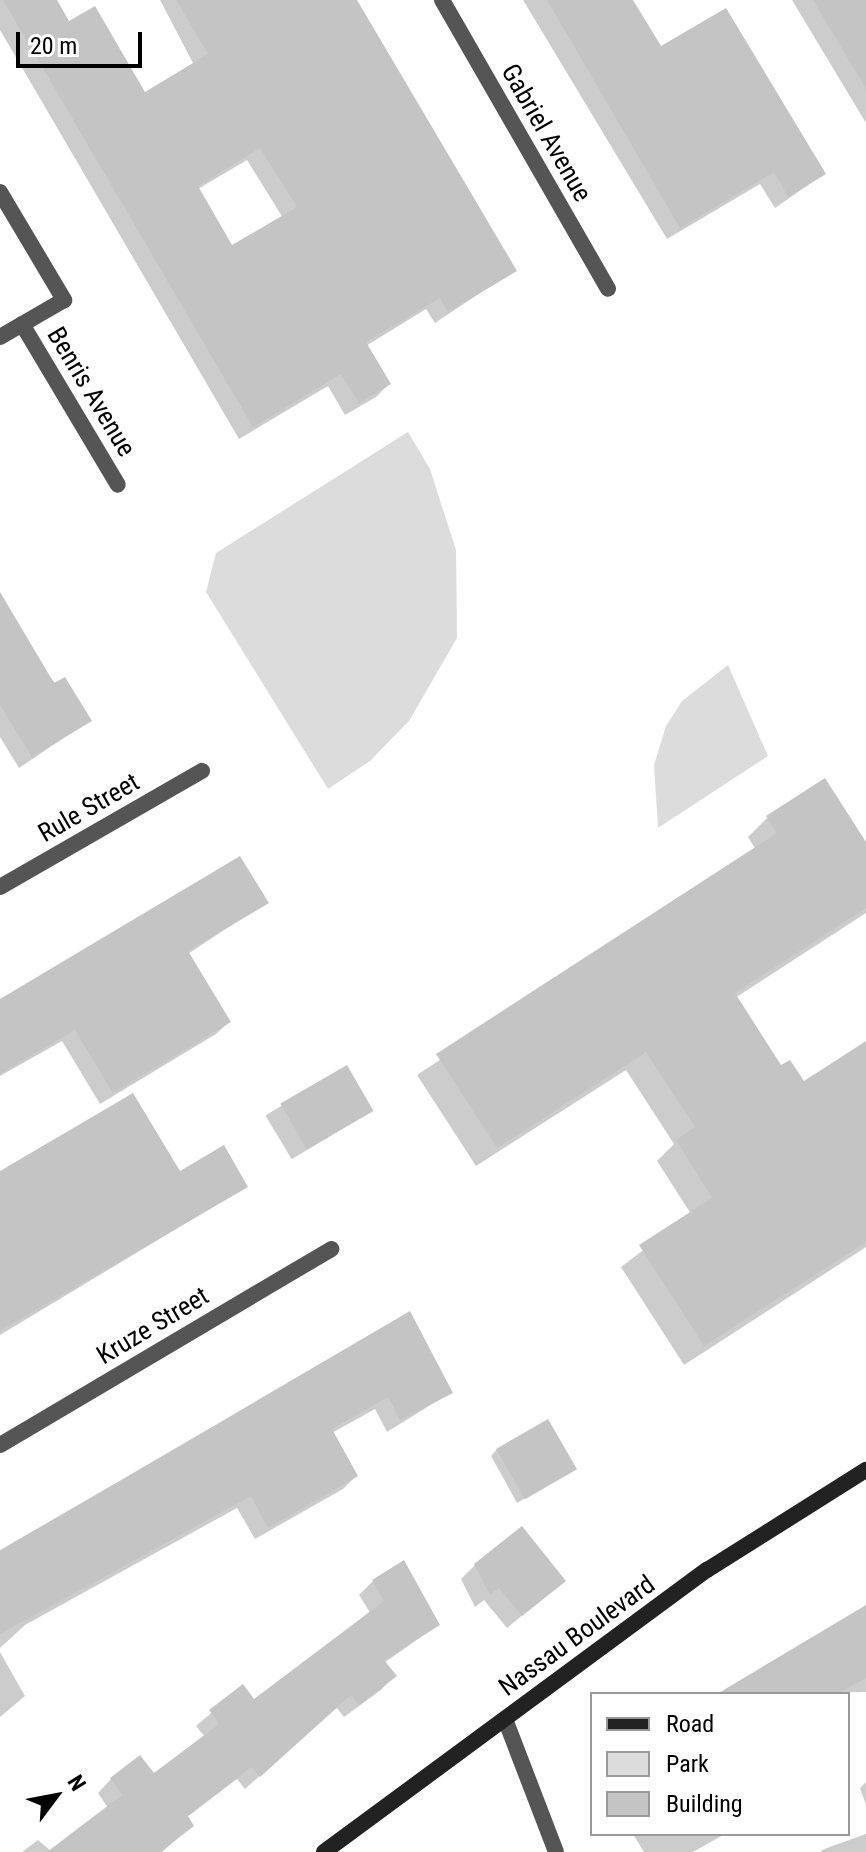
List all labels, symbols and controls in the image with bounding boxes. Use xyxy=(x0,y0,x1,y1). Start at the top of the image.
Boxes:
scale bar xyxy=(20,16,146,66)
text: 20 m xyxy=(30,32,77,60)
street label: Gabriel Avenue xyxy=(494,59,598,207)
street label: Benris Avenue xyxy=(40,322,142,462)
street label: Rule Street xyxy=(33,767,145,849)
street label: Kruze Street xyxy=(91,1280,215,1372)
street label: Nassau Boulevard xyxy=(493,1569,661,1703)
legend xyxy=(590,1692,850,1836)
text: Road xyxy=(666,1710,714,1738)
text: Park xyxy=(666,1750,709,1778)
north arrow xyxy=(16,1756,96,1836)
text: N xyxy=(63,1771,91,1795)
text: Building xyxy=(666,1790,743,1818)

